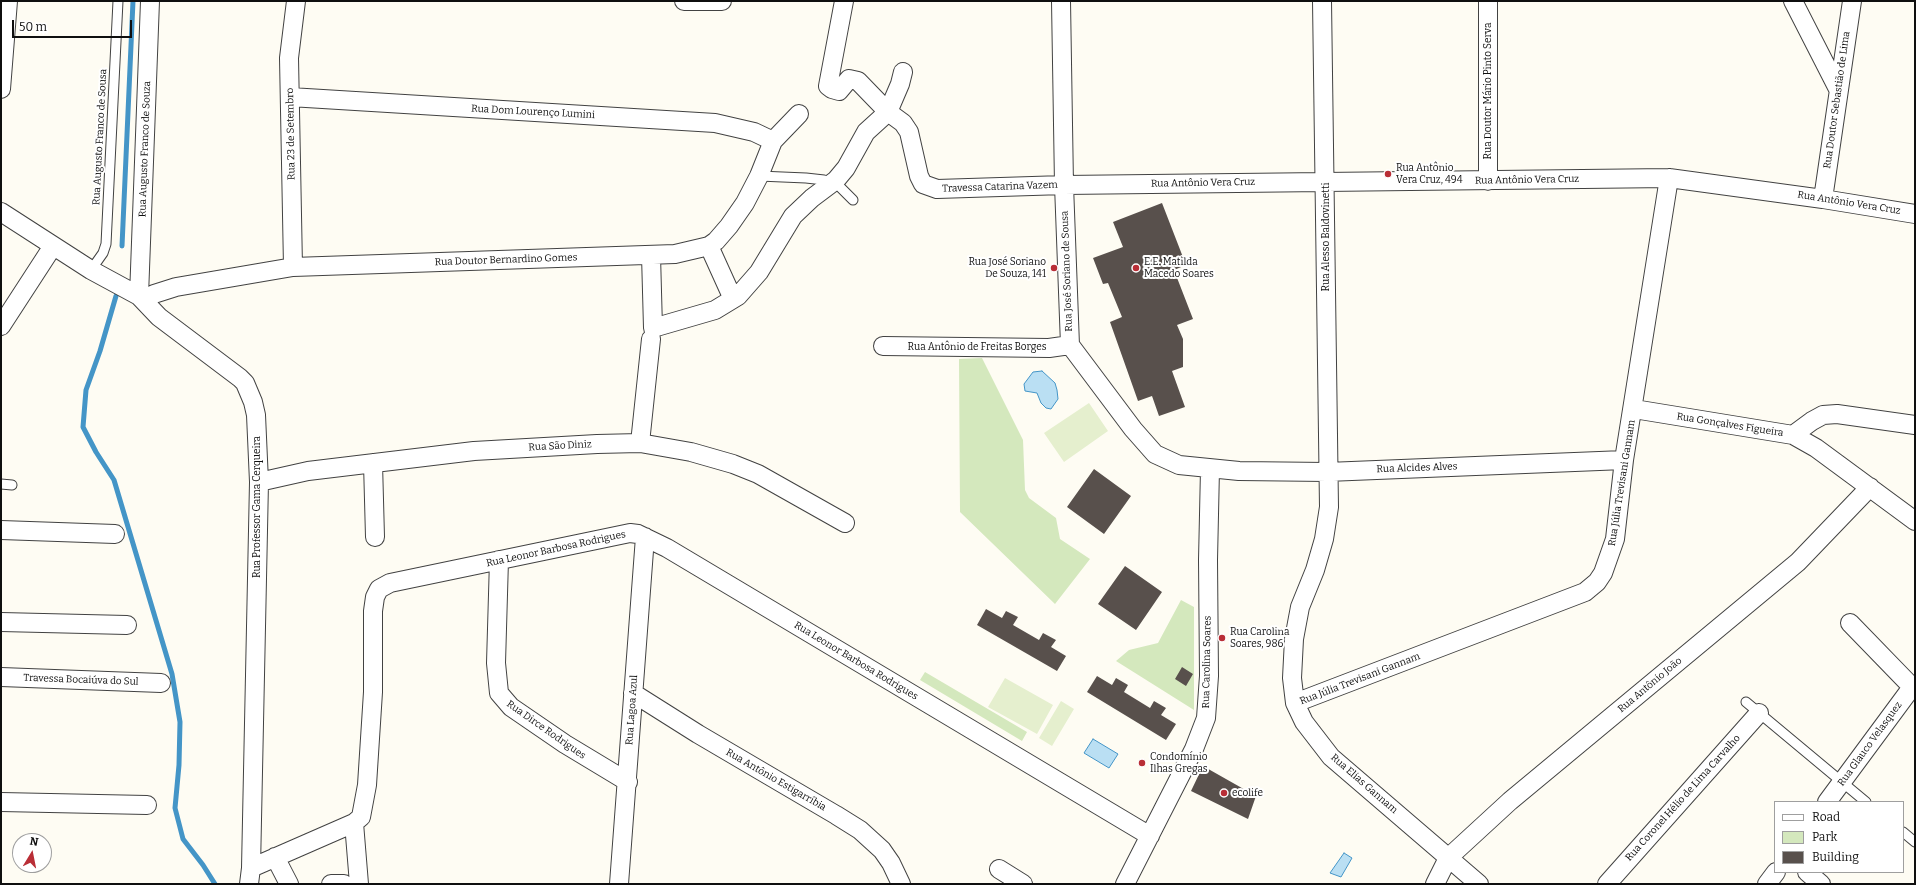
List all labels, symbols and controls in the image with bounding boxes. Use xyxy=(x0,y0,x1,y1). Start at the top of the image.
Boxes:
scale bar xyxy=(14,12,134,38)
text: 50 m xyxy=(19,20,47,34)
street label: Rua Doutor Mário Pinto Serva xyxy=(1482,23,1494,159)
street label: Rua Doutor Sebastião de Lima xyxy=(1821,31,1853,169)
street label: Rua Augusto Franco de Sousa xyxy=(90,69,110,205)
street label: Rua Augusto Franco de Souza xyxy=(137,81,153,217)
street label: Rua 23 de Setembro xyxy=(284,88,298,180)
street label: Rua Dom Lourenço Lumini xyxy=(471,103,595,121)
place label: Rua Antônio Vera Cruz, 494 xyxy=(1396,162,1462,186)
marker: Rua Antônio Vera Cruz, 494 xyxy=(1383,169,1393,179)
street label: Rua Antônio Vera Cruz xyxy=(1475,173,1579,187)
street label: Rua Antônio Vera Cruz xyxy=(1151,176,1255,190)
street label: Travessa Catarina Vazem xyxy=(942,179,1058,195)
street label: Rua Alesso Baldovinetti xyxy=(1320,183,1332,291)
street label: Rua Antônio Vera Cruz xyxy=(1797,189,1901,217)
street label: Rua José Soriano de Sousa xyxy=(1059,210,1075,332)
street label: Rua Doutor Bernardino Gomes xyxy=(434,252,578,268)
place label: Rua José Soriano De Souza, 141 xyxy=(968,256,1046,280)
place label: E.E. Matilda Macedo Soares xyxy=(1144,256,1214,280)
marker: Rua José Soriano De Souza, 141 xyxy=(1049,263,1059,273)
marker: E.E. Matilda Macedo Soares xyxy=(1131,263,1141,273)
street label: Rua Antônio de Freitas Borges xyxy=(908,341,1046,353)
street label: Rua Gonçalves Figueira xyxy=(1676,411,1784,439)
street label: Rua Júlia Trevisani Gannam xyxy=(1606,419,1638,547)
street label: Rua Professor Gama Cerqueira xyxy=(251,436,263,578)
street label: Rua São Diniz xyxy=(528,438,592,454)
street label: Rua Alcides Alves xyxy=(1376,461,1458,475)
street label: Rua Leonor Barbosa Rodrigues xyxy=(485,528,627,570)
street label: Rua Carolina Soares xyxy=(1200,615,1214,709)
street label: Rua Leonor Barbosa Rodrigues xyxy=(792,619,920,703)
place label: Rua Carolina Soares, 986 xyxy=(1230,626,1289,650)
marker: Rua Carolina Soares, 986 xyxy=(1217,633,1227,643)
street label: Rua Júlia Trevisani Gannam xyxy=(1298,650,1422,708)
street label: Rua Antônio João xyxy=(1616,655,1684,715)
street label: Travessa Bocaiúva do Sul xyxy=(23,672,139,688)
street label: Rua Lagoa Azul xyxy=(624,674,640,746)
street label: Rua Dirce Rodrigues xyxy=(504,698,588,762)
street label: Rua Glauco Velasquez xyxy=(1835,699,1905,789)
street label: Rua Coronel Hélio de Lima Carvalho xyxy=(1623,732,1743,864)
street label: Rua Antônio Estigarríbia xyxy=(724,746,828,814)
place label: Condomínio Ilhas Gregas xyxy=(1150,751,1208,774)
street label: Rua Elias Gannam xyxy=(1328,752,1400,816)
marker: Condomínio Ilhas Gregas xyxy=(1137,758,1147,768)
place label: ecolife xyxy=(1232,787,1263,799)
marker: ecolife xyxy=(1219,788,1229,798)
legend xyxy=(1774,801,1904,873)
text: Road xyxy=(1812,810,1840,824)
text: Park xyxy=(1812,830,1837,844)
north arrow xyxy=(12,833,52,873)
text: N xyxy=(29,835,39,849)
text: Building xyxy=(1812,850,1859,864)

